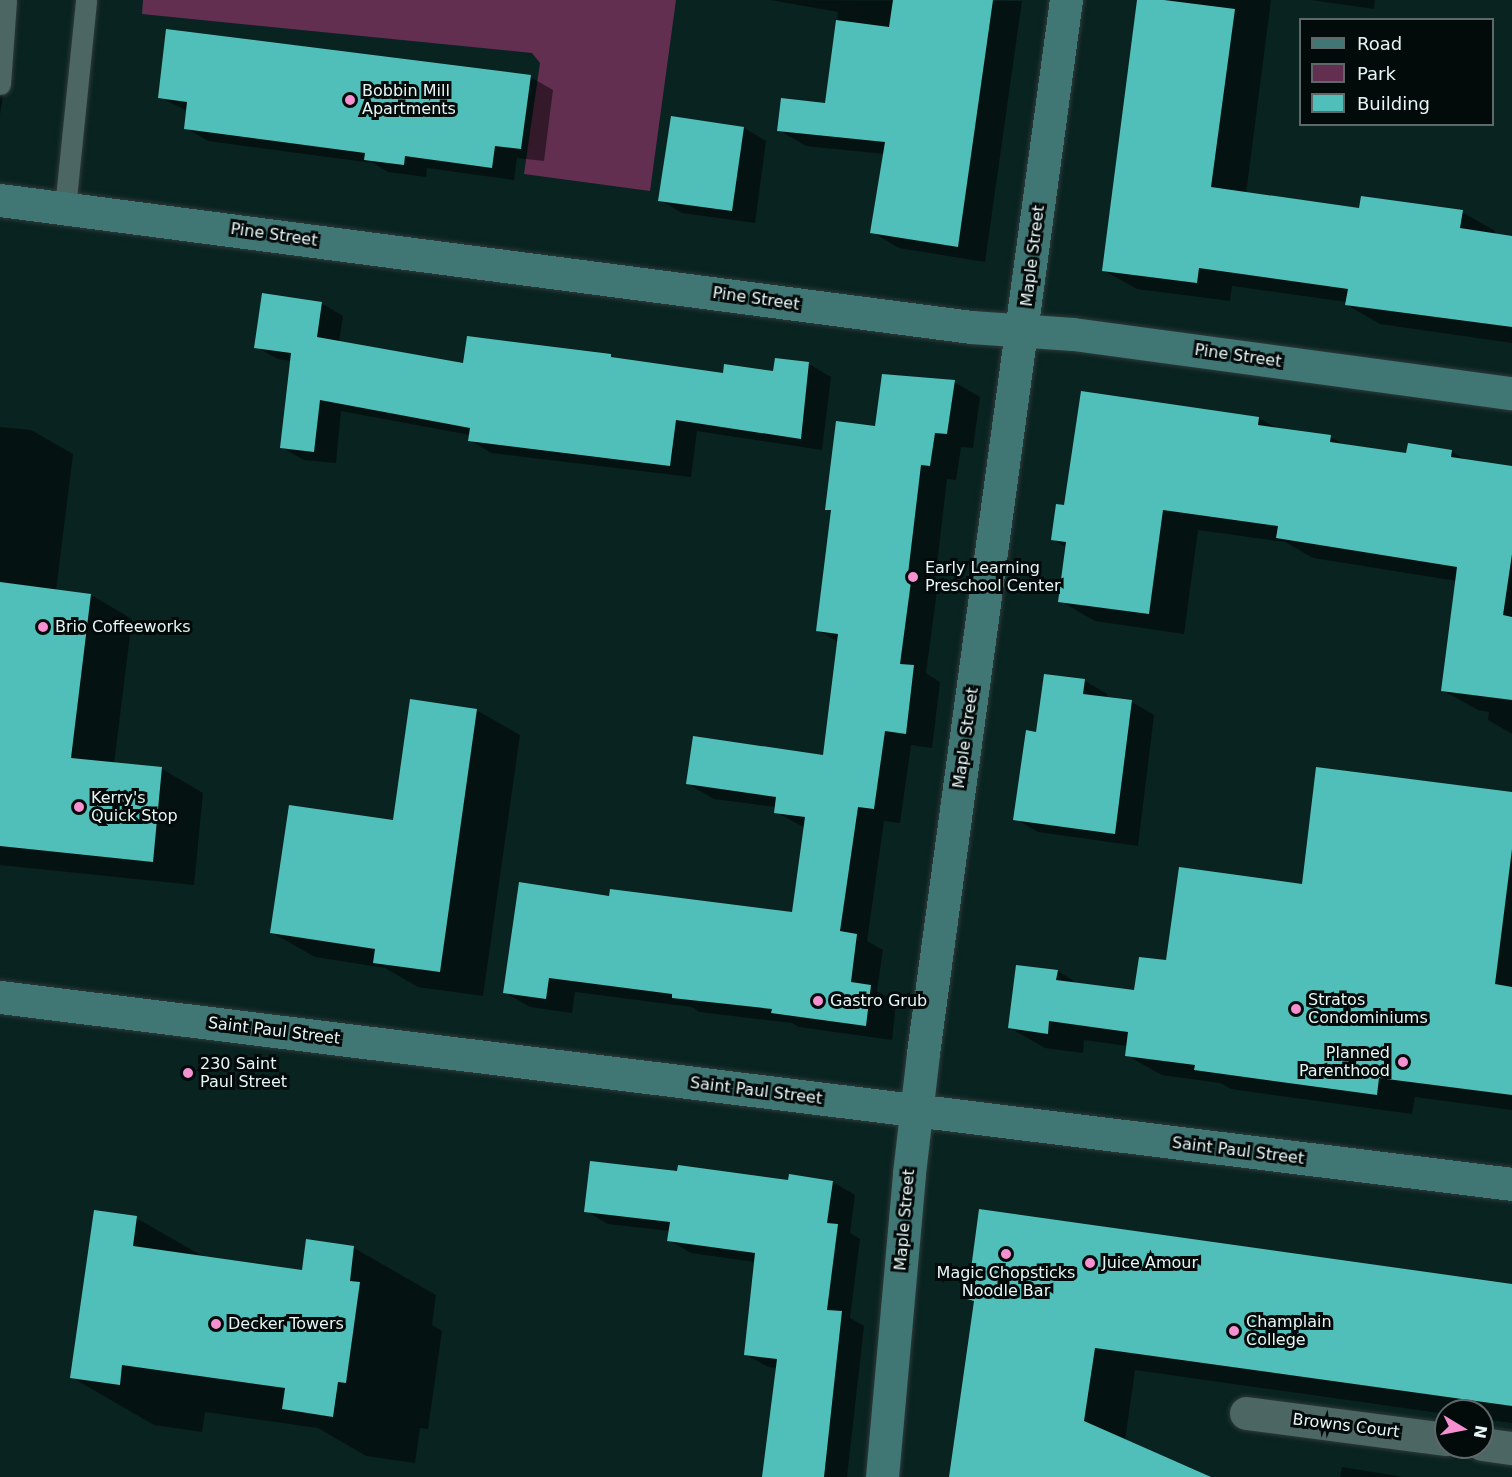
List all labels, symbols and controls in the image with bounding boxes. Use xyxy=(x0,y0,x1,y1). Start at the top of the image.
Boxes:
legend xyxy=(1299,18,1494,126)
text: Road xyxy=(1357,33,1402,54)
text: Park xyxy=(1357,63,1396,84)
place label: Bobbin Mill Apartments xyxy=(362,81,456,119)
marker: Bobbin Mill Apartments xyxy=(343,93,357,107)
text: Building xyxy=(1357,93,1430,114)
street label: Maple Street xyxy=(1017,204,1049,308)
street label: Pine Street xyxy=(229,219,319,251)
street label: Pine Street xyxy=(711,283,801,315)
street label: Pine Street xyxy=(1193,340,1283,372)
place label: Early Learning Preschool Center xyxy=(925,558,1061,596)
marker: Early Learning Preschool Center xyxy=(906,570,920,584)
place label: Brio Coffeeworks xyxy=(55,617,191,637)
marker: Brio Coffeeworks xyxy=(36,620,50,634)
street label: Maple Street xyxy=(949,686,983,790)
place label: Kerry's Quick Stop xyxy=(91,788,178,826)
marker: Kerry's Quick Stop xyxy=(72,800,86,814)
place label: Stratos Condominiums xyxy=(1308,990,1428,1028)
place label: Gastro Grub xyxy=(830,991,927,1011)
marker: Gastro Grub xyxy=(811,994,825,1008)
marker: Stratos Condominiums xyxy=(1289,1002,1303,1016)
street label: Saint Paul Street xyxy=(207,1013,341,1049)
place label: Planned Parenthood xyxy=(1299,1043,1390,1081)
marker: Planned Parenthood xyxy=(1394,1053,1412,1071)
place label: 230 Saint Paul Street xyxy=(200,1054,287,1092)
marker: 230 Saint Paul Street xyxy=(181,1066,195,1080)
street label: Saint Paul Street xyxy=(689,1073,823,1109)
street label: Saint Paul Street xyxy=(1171,1133,1305,1169)
street label: Maple Street xyxy=(891,1168,919,1272)
marker: Magic Chopsticks Noodle Bar xyxy=(999,1247,1013,1261)
place label: Juice Amour xyxy=(1102,1253,1198,1273)
marker: Juice Amour xyxy=(1083,1256,1097,1270)
place label: Magic Chopsticks Noodle Bar xyxy=(937,1263,1075,1301)
place label: Champlain College xyxy=(1246,1312,1332,1350)
place label: Decker Towers xyxy=(228,1314,344,1334)
marker: Decker Towers xyxy=(209,1317,223,1331)
marker: Champlain College xyxy=(1227,1324,1241,1338)
north arrow xyxy=(1434,1399,1494,1459)
street label: Browns Court xyxy=(1291,1410,1401,1442)
text: N xyxy=(1470,1424,1491,1440)

